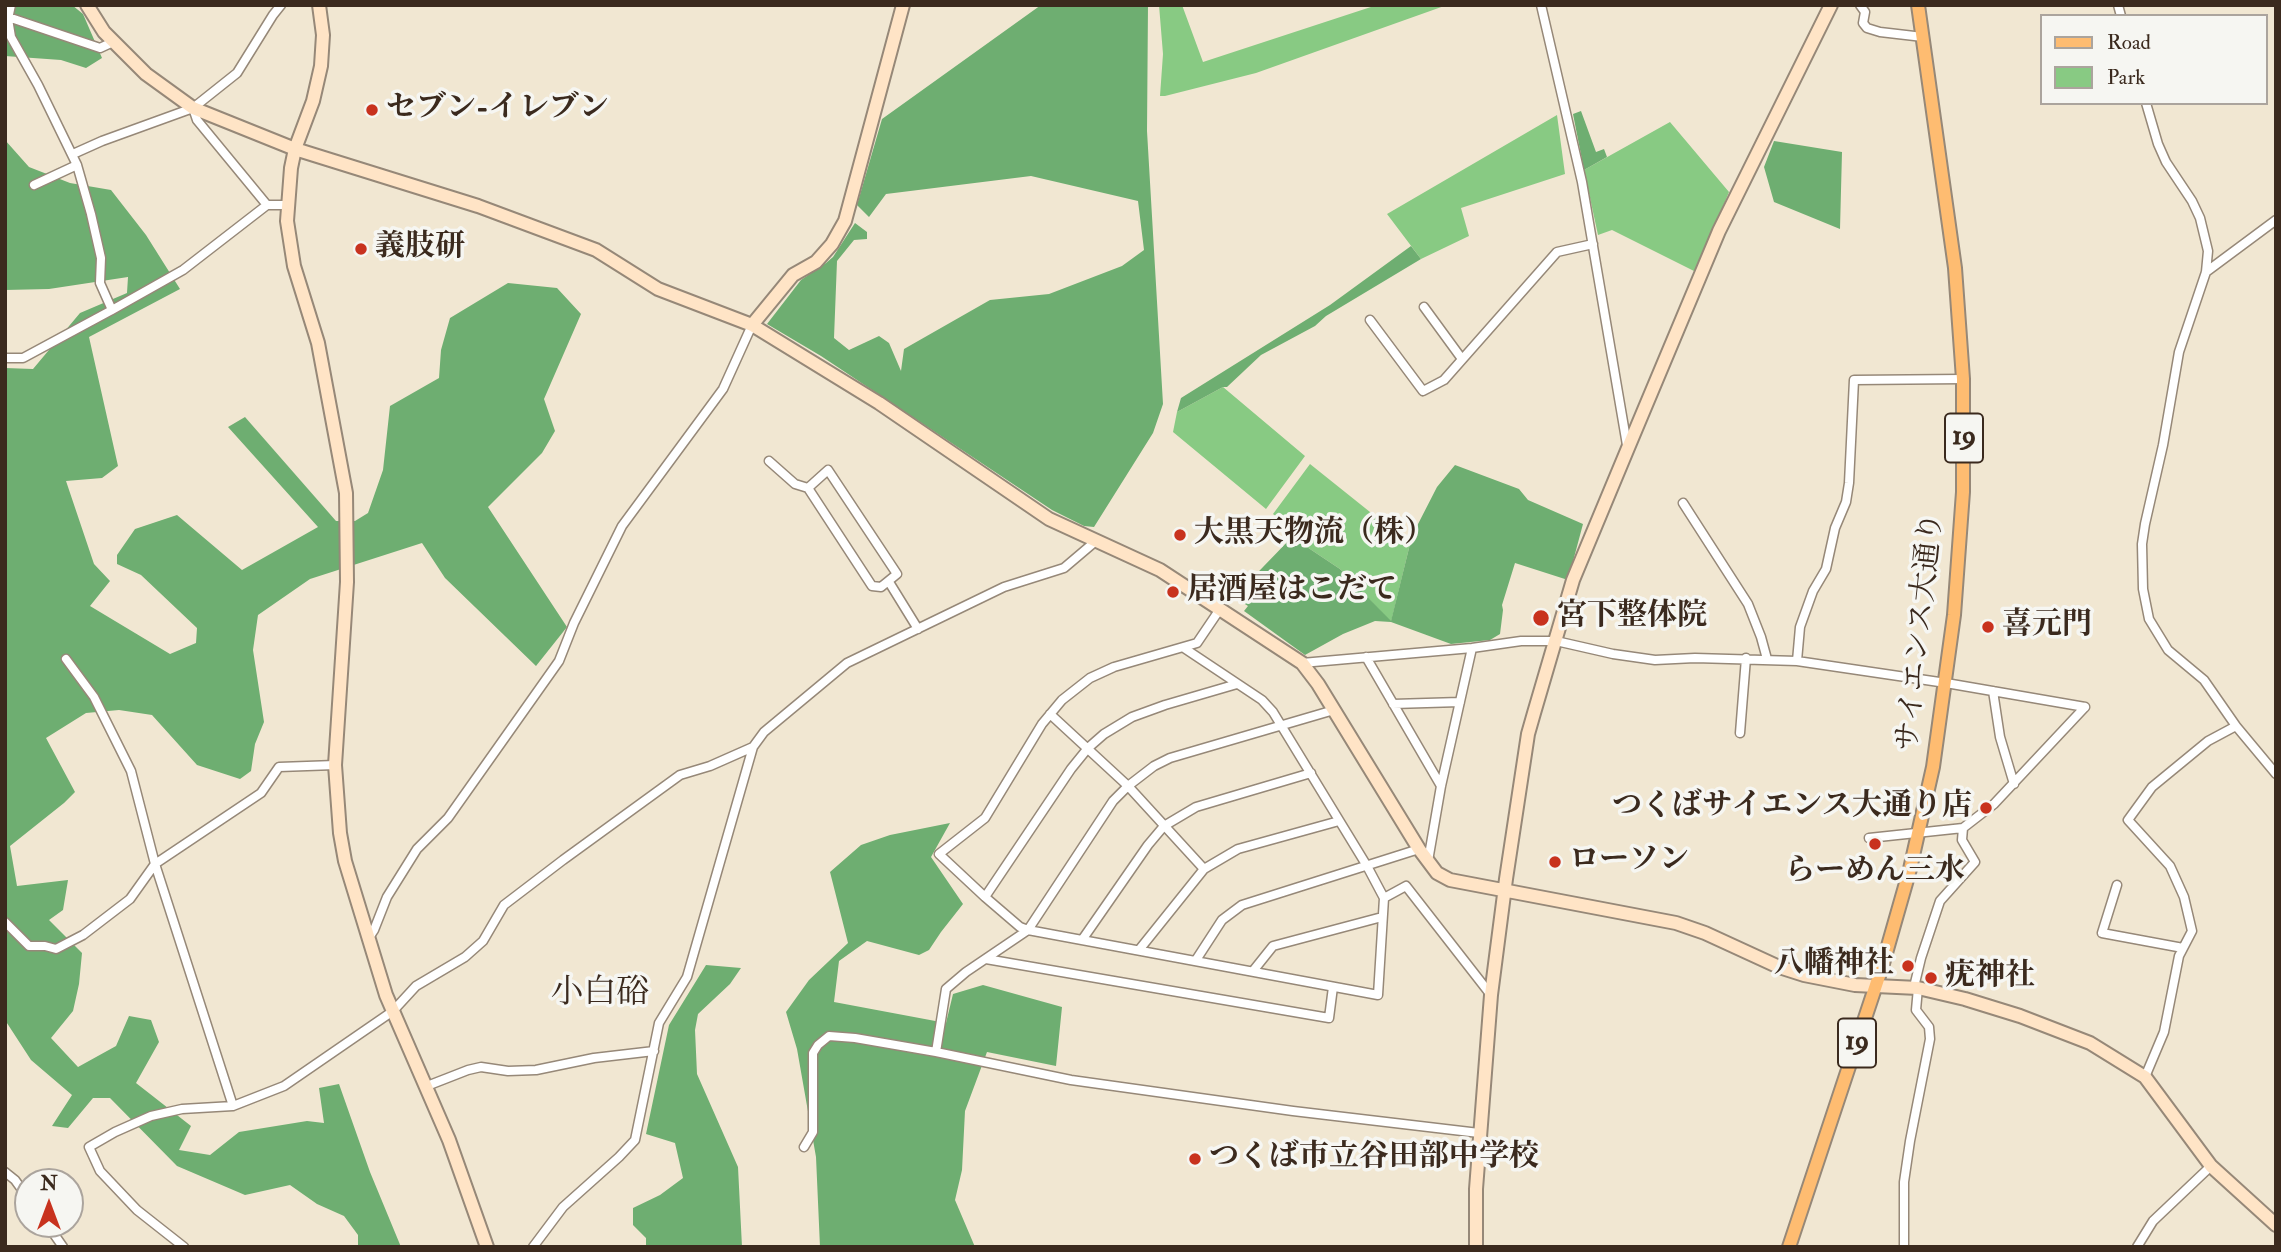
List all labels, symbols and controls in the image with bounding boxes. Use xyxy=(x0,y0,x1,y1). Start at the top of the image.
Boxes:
legend xyxy=(2039,14,2267,105)
text: Road xyxy=(2107,29,2151,56)
text: Park xyxy=(2107,64,2145,91)
place label: セブン-イレブン xyxy=(386,92,609,128)
marker: セブン-イレブン xyxy=(364,102,380,118)
place label: 義肢研 xyxy=(375,231,465,267)
marker: 義肢研 xyxy=(353,241,369,257)
road number: 19 xyxy=(1945,414,1983,462)
street label: サイエンス大通り xyxy=(1892,511,1952,753)
place label: 大黒天物流（株） xyxy=(1194,517,1434,553)
marker: 大黒天物流（株） xyxy=(1172,527,1188,543)
place label: 居酒屋はこだて xyxy=(1187,574,1397,610)
marker: 居酒屋はこだて xyxy=(1165,584,1181,600)
place label: 宮下整体院 xyxy=(1557,600,1707,636)
marker: 宮下整体院 xyxy=(1531,608,1551,628)
place label: 喜元門 xyxy=(2002,609,2092,645)
marker: 喜元門 xyxy=(1980,619,1996,635)
place label: つくばサイエンス大通り店 xyxy=(1612,790,1972,826)
marker: つくばサイエンス大通り店 xyxy=(1978,800,1994,816)
marker: らーめん三水 xyxy=(1867,836,1883,852)
place label: ローソン xyxy=(1569,844,1689,880)
marker: ローソン xyxy=(1547,854,1563,870)
place label: らーめん三水 xyxy=(1785,855,1965,891)
place label: 八幡神社 xyxy=(1774,948,1894,984)
marker: 八幡神社 xyxy=(1900,958,1916,974)
place label: 疣神社 xyxy=(1945,960,2035,996)
marker: 疣神社 xyxy=(1923,970,1939,986)
district label: 小白硲 xyxy=(551,975,649,1015)
road number: 19 xyxy=(1838,1018,1876,1068)
place label: つくば市立谷田部中学校 xyxy=(1209,1141,1539,1177)
marker: つくば市立谷田部中学校 xyxy=(1187,1151,1203,1167)
north arrow xyxy=(14,1168,84,1238)
text: N xyxy=(40,1172,58,1196)

